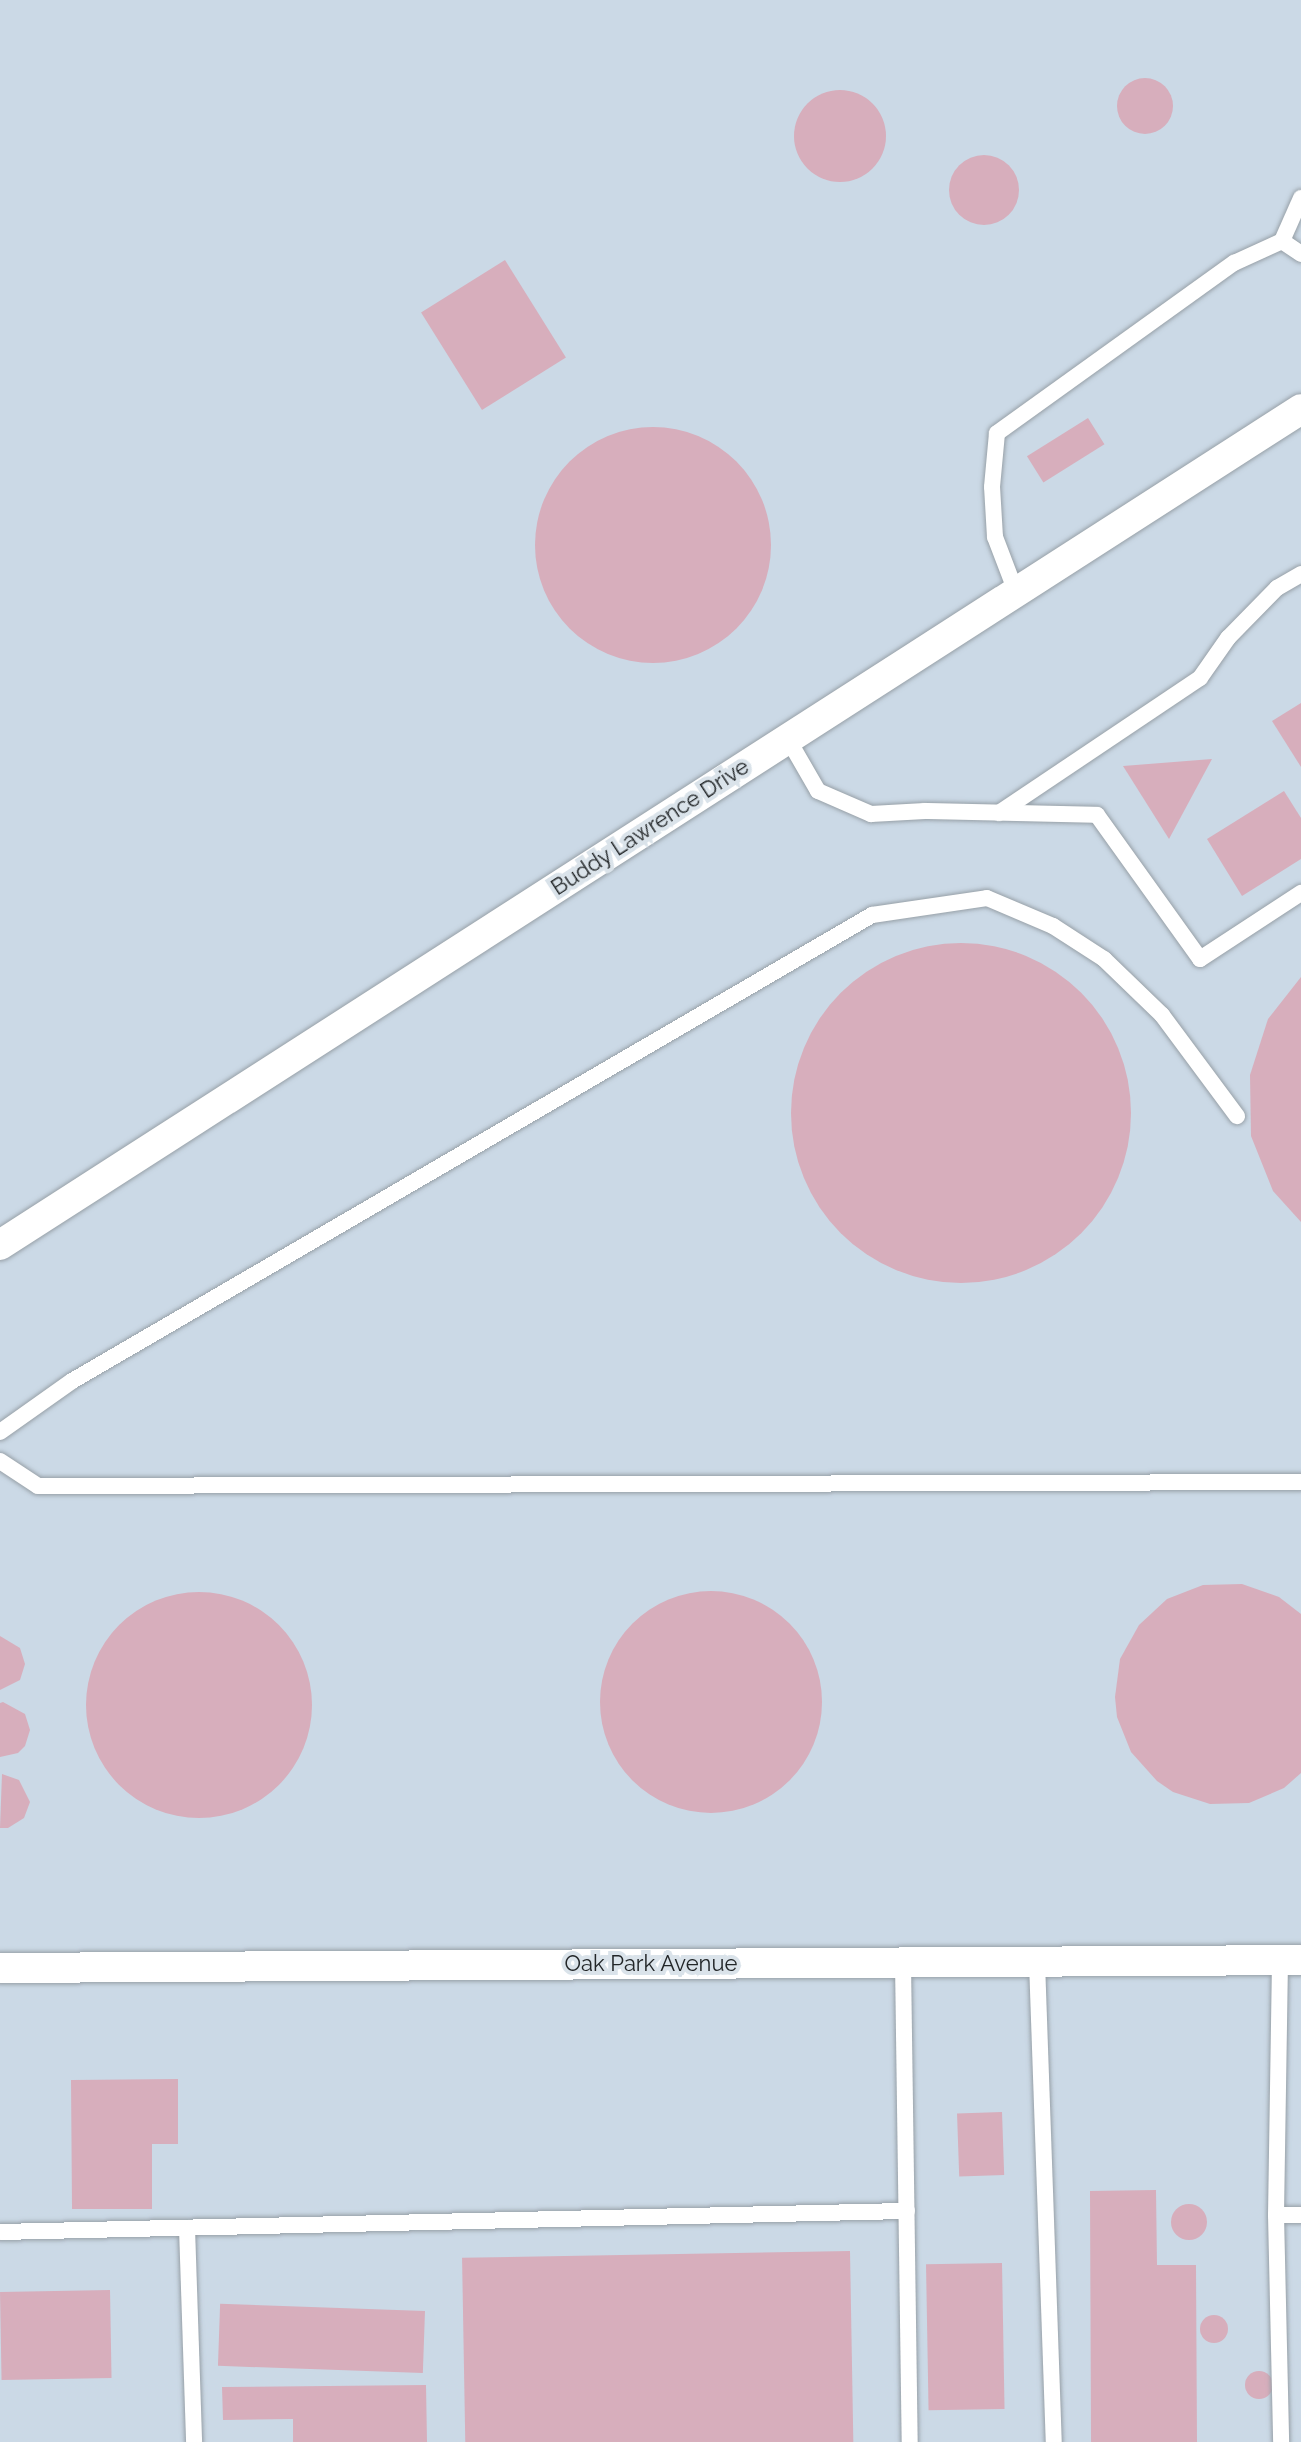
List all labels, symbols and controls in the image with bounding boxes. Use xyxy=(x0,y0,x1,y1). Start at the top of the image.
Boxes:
street label: Buddy Lawrence Drive xyxy=(546,753,754,901)
street label: Oak Park Avenue xyxy=(564,1951,738,1977)

